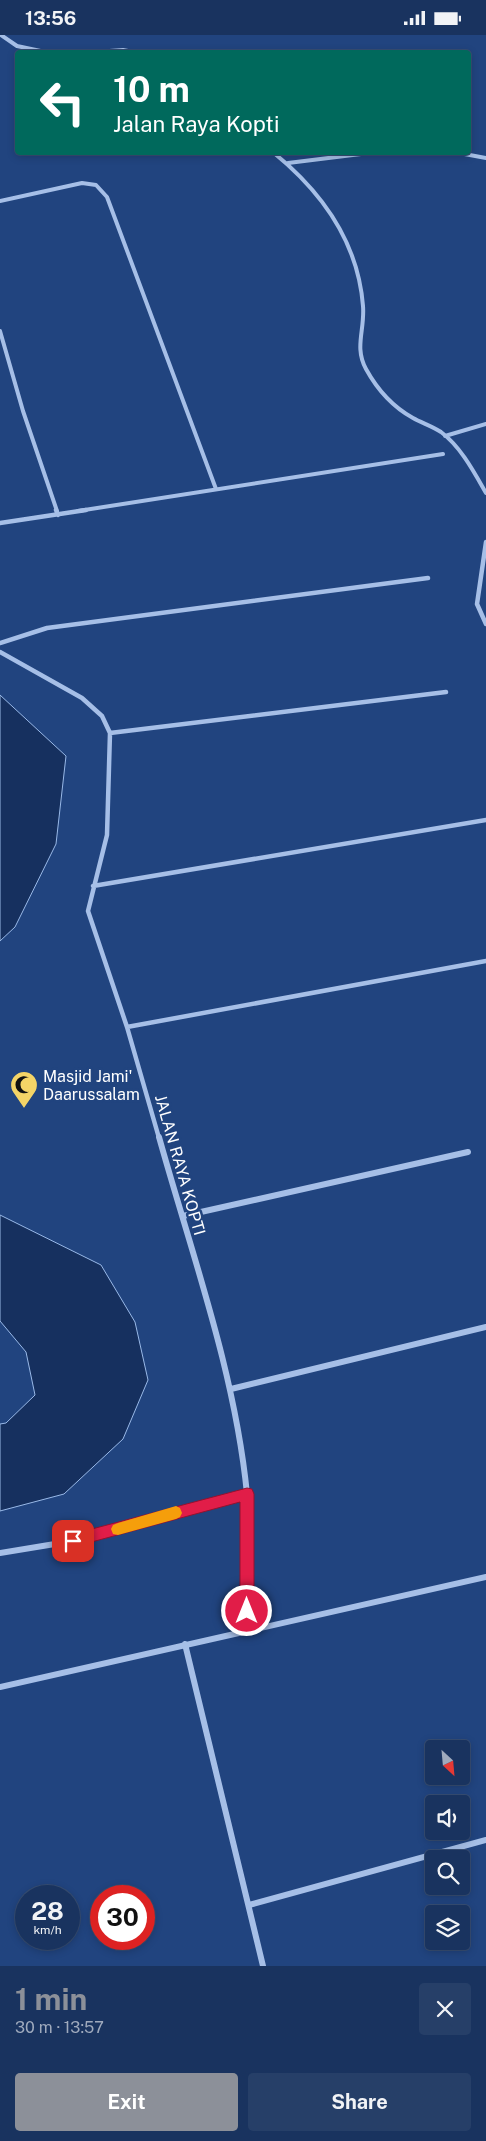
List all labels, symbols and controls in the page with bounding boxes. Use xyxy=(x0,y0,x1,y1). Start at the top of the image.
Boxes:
text: 13:56 xyxy=(25,7,76,29)
text: 10 m xyxy=(113,69,190,110)
icon: left xyxy=(30,70,95,135)
text: Jalan Raya Kopti xyxy=(113,111,279,137)
place label: Masjid Jami' Daarussalam xyxy=(43,1067,140,1104)
mosque icon: Masjid Jami' Daarussalam xyxy=(9,1070,39,1109)
street label: JALAN RAYA KOPTI xyxy=(151,1092,209,1238)
pin xyxy=(52,1520,94,1562)
icon: arrive xyxy=(59,1527,87,1555)
position arrow xyxy=(220,1584,272,1636)
north arrow xyxy=(425,1740,470,1785)
map controls xyxy=(425,1740,470,1950)
button: sound xyxy=(425,1795,470,1840)
button: search xyxy=(425,1850,470,1895)
speed limit sign: 30 xyxy=(90,1885,155,1950)
text: 28 xyxy=(31,1896,64,1926)
button: layers xyxy=(425,1905,470,1950)
text: km/h xyxy=(33,1923,62,1937)
text: 1 min xyxy=(15,1981,87,2017)
button: close xyxy=(419,1983,471,2035)
text: 30 m · 13:57 xyxy=(15,2018,104,2037)
button: Exit xyxy=(15,2073,238,2131)
button: Share xyxy=(248,2073,471,2131)

